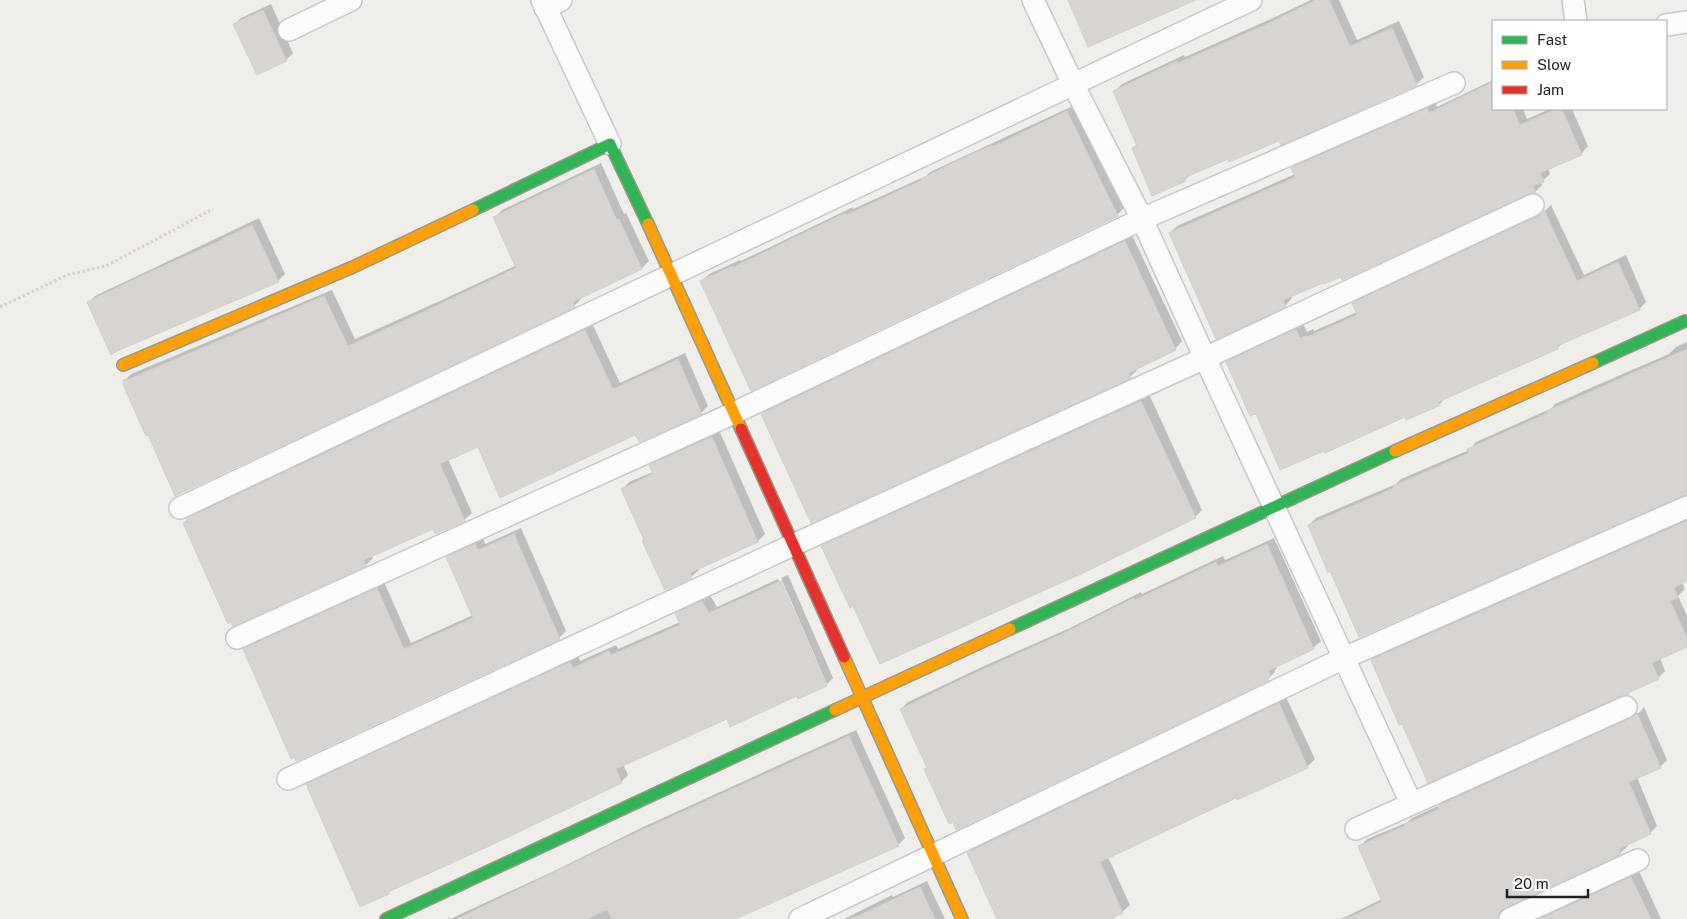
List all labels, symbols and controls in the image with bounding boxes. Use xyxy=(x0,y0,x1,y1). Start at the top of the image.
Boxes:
legend xyxy=(1492,20,1667,110)
text: Fast xyxy=(1537,31,1567,48)
text: Slow xyxy=(1537,56,1572,73)
text: Jam xyxy=(1537,81,1564,98)
scale bar xyxy=(1507,866,1588,898)
text: 20 m xyxy=(1514,875,1549,892)

